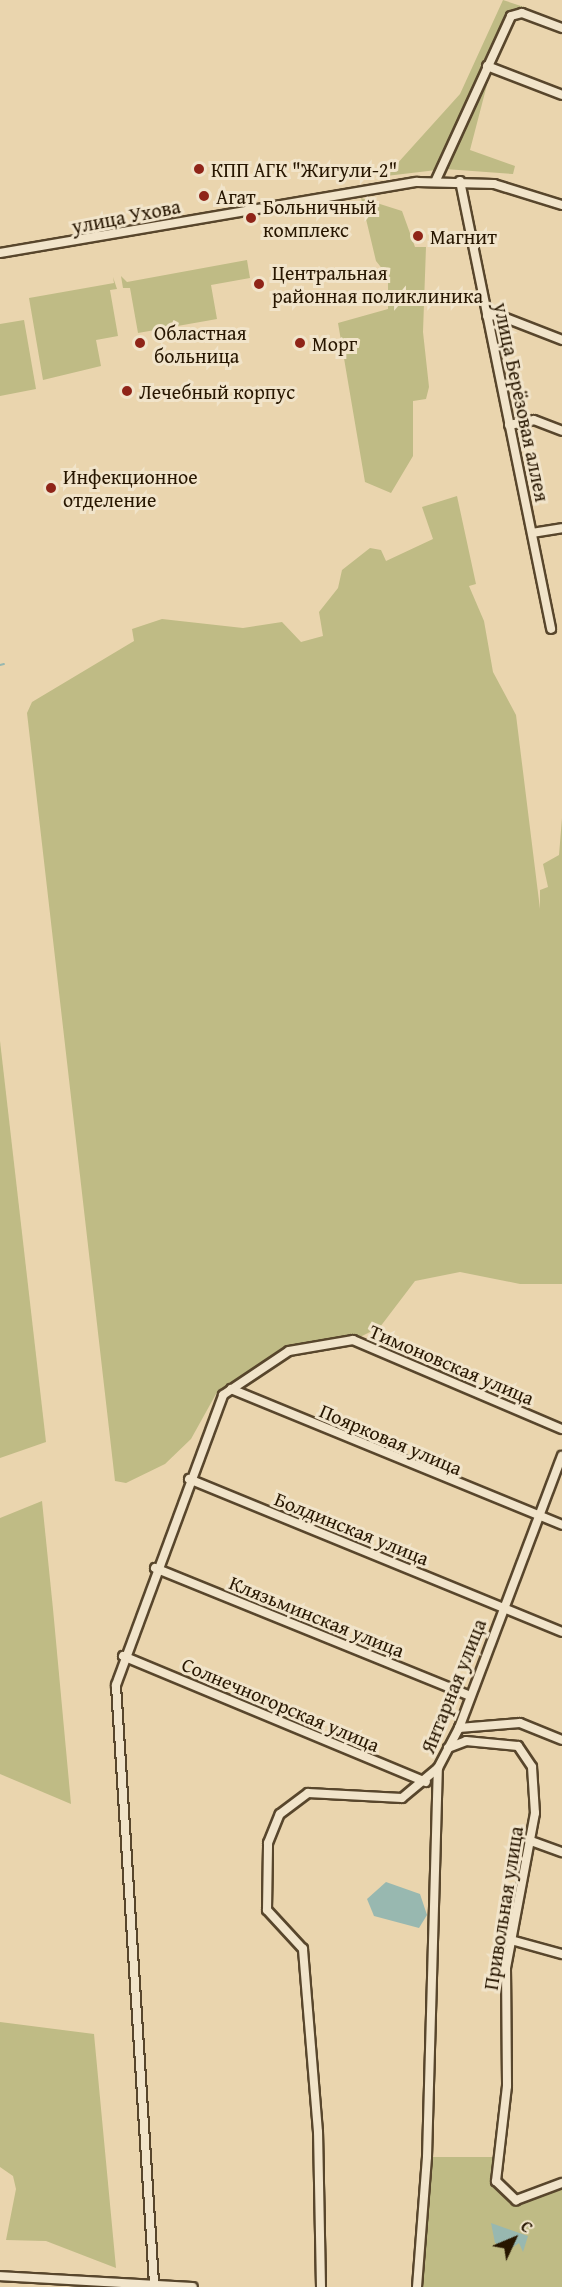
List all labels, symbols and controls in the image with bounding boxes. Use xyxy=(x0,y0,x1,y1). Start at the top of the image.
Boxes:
place label: КПП АГК "Жигули-2" xyxy=(211,157,397,181)
marker: КПП АГК "Жигули-2" xyxy=(192,162,206,176)
place label: Агат xyxy=(216,184,256,208)
marker: Агат xyxy=(197,189,211,203)
street label: улица Ухова xyxy=(70,194,182,238)
place label: Больничный комплекс xyxy=(263,195,377,242)
marker: Больничный комплекс xyxy=(244,211,258,225)
place label: Магнит xyxy=(430,224,497,248)
marker: Магнит xyxy=(411,229,425,243)
place label: Центральная районная поликлиника xyxy=(272,260,483,307)
marker: Центральная районная поликлиника xyxy=(250,275,268,293)
street label: улица Берёзовая аллея xyxy=(489,300,555,504)
place label: Областная больница xyxy=(154,320,247,367)
place label: Морг xyxy=(312,331,357,355)
marker: Областная больница xyxy=(131,334,149,352)
marker: Морг xyxy=(293,336,307,350)
place label: Лечебный корпус xyxy=(139,379,295,403)
marker: Лечебный корпус xyxy=(120,384,134,398)
place label: Инфекционное отделение xyxy=(63,464,198,511)
marker: Инфекционное отделение xyxy=(44,481,58,495)
street label: Тимоновская улица xyxy=(366,1318,538,1410)
street label: Поярковая улица xyxy=(316,1398,466,1480)
street label: Болдинская улица xyxy=(271,1486,433,1570)
street label: Клязьминская улица xyxy=(226,1570,408,1662)
street label: Янтарная улица xyxy=(415,1615,491,1757)
street label: Солнечногорская улица xyxy=(179,1651,383,1757)
street label: Привольная улица xyxy=(478,1824,528,1992)
north arrow xyxy=(484,2209,544,2269)
text: С xyxy=(515,2215,539,2238)

